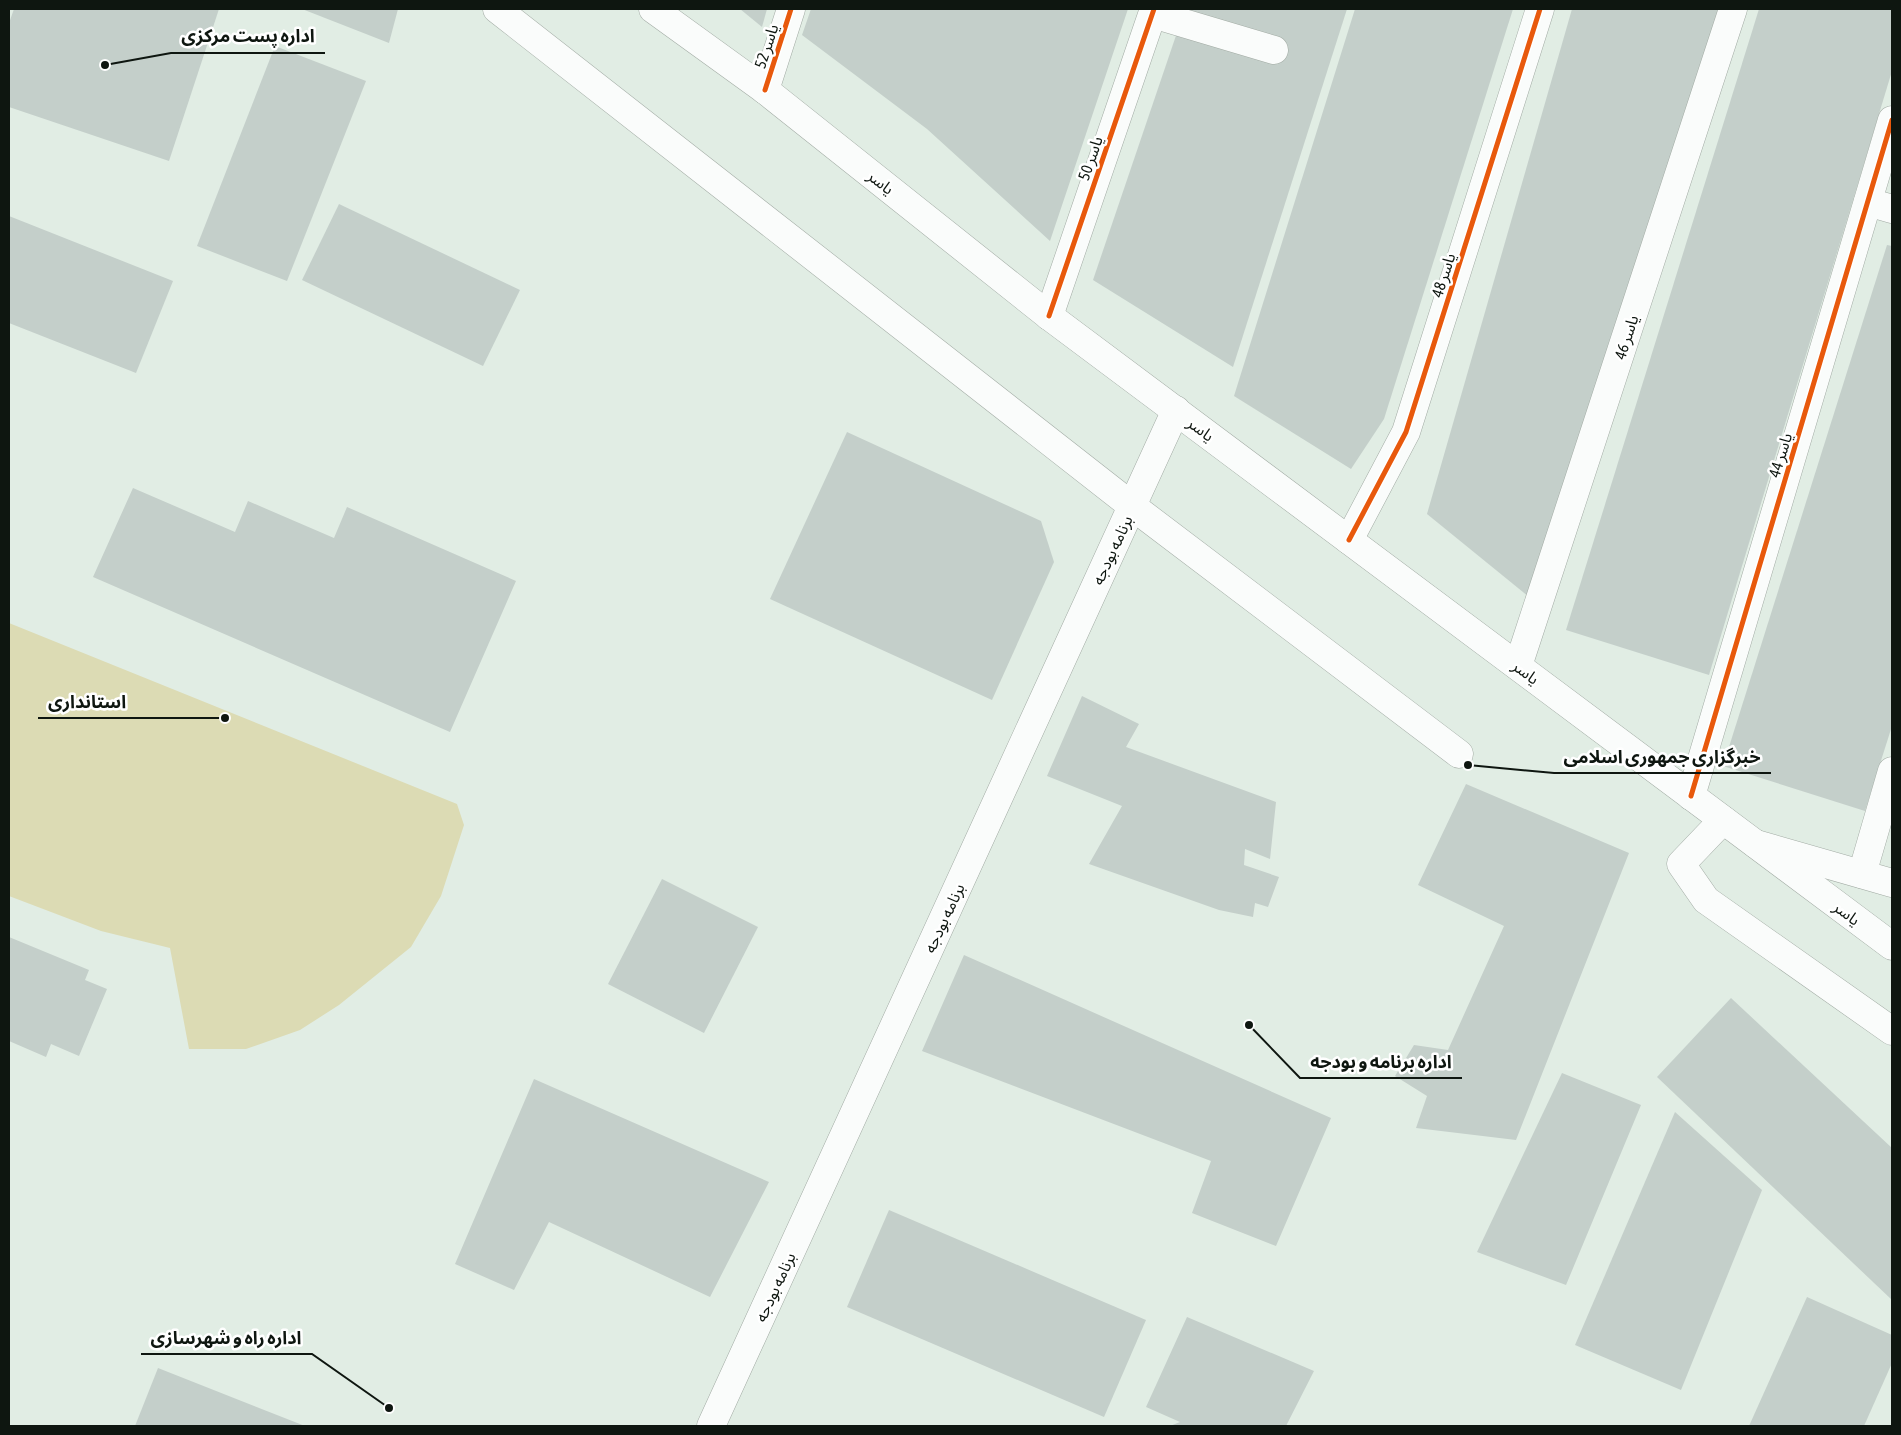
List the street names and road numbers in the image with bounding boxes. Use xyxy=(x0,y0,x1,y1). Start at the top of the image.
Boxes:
street label: یاسر 52 xyxy=(750,22,783,71)
street label: یاسر 50 xyxy=(1074,134,1107,183)
street label: یاسر xyxy=(863,166,898,199)
street label: یاسر 48 xyxy=(1427,251,1460,300)
street label: یاسر 46 xyxy=(1610,313,1643,362)
street label: یاسر xyxy=(1183,413,1218,446)
street label: یاسر 44 xyxy=(1765,431,1796,480)
street label: برنامه بودجه xyxy=(1088,513,1137,588)
street label: یاسر xyxy=(1508,656,1543,689)
street label: برنامه بودجه xyxy=(920,881,969,956)
street label: یاسر xyxy=(1829,897,1864,930)
street label: برنامه بودجه xyxy=(751,1250,800,1325)

